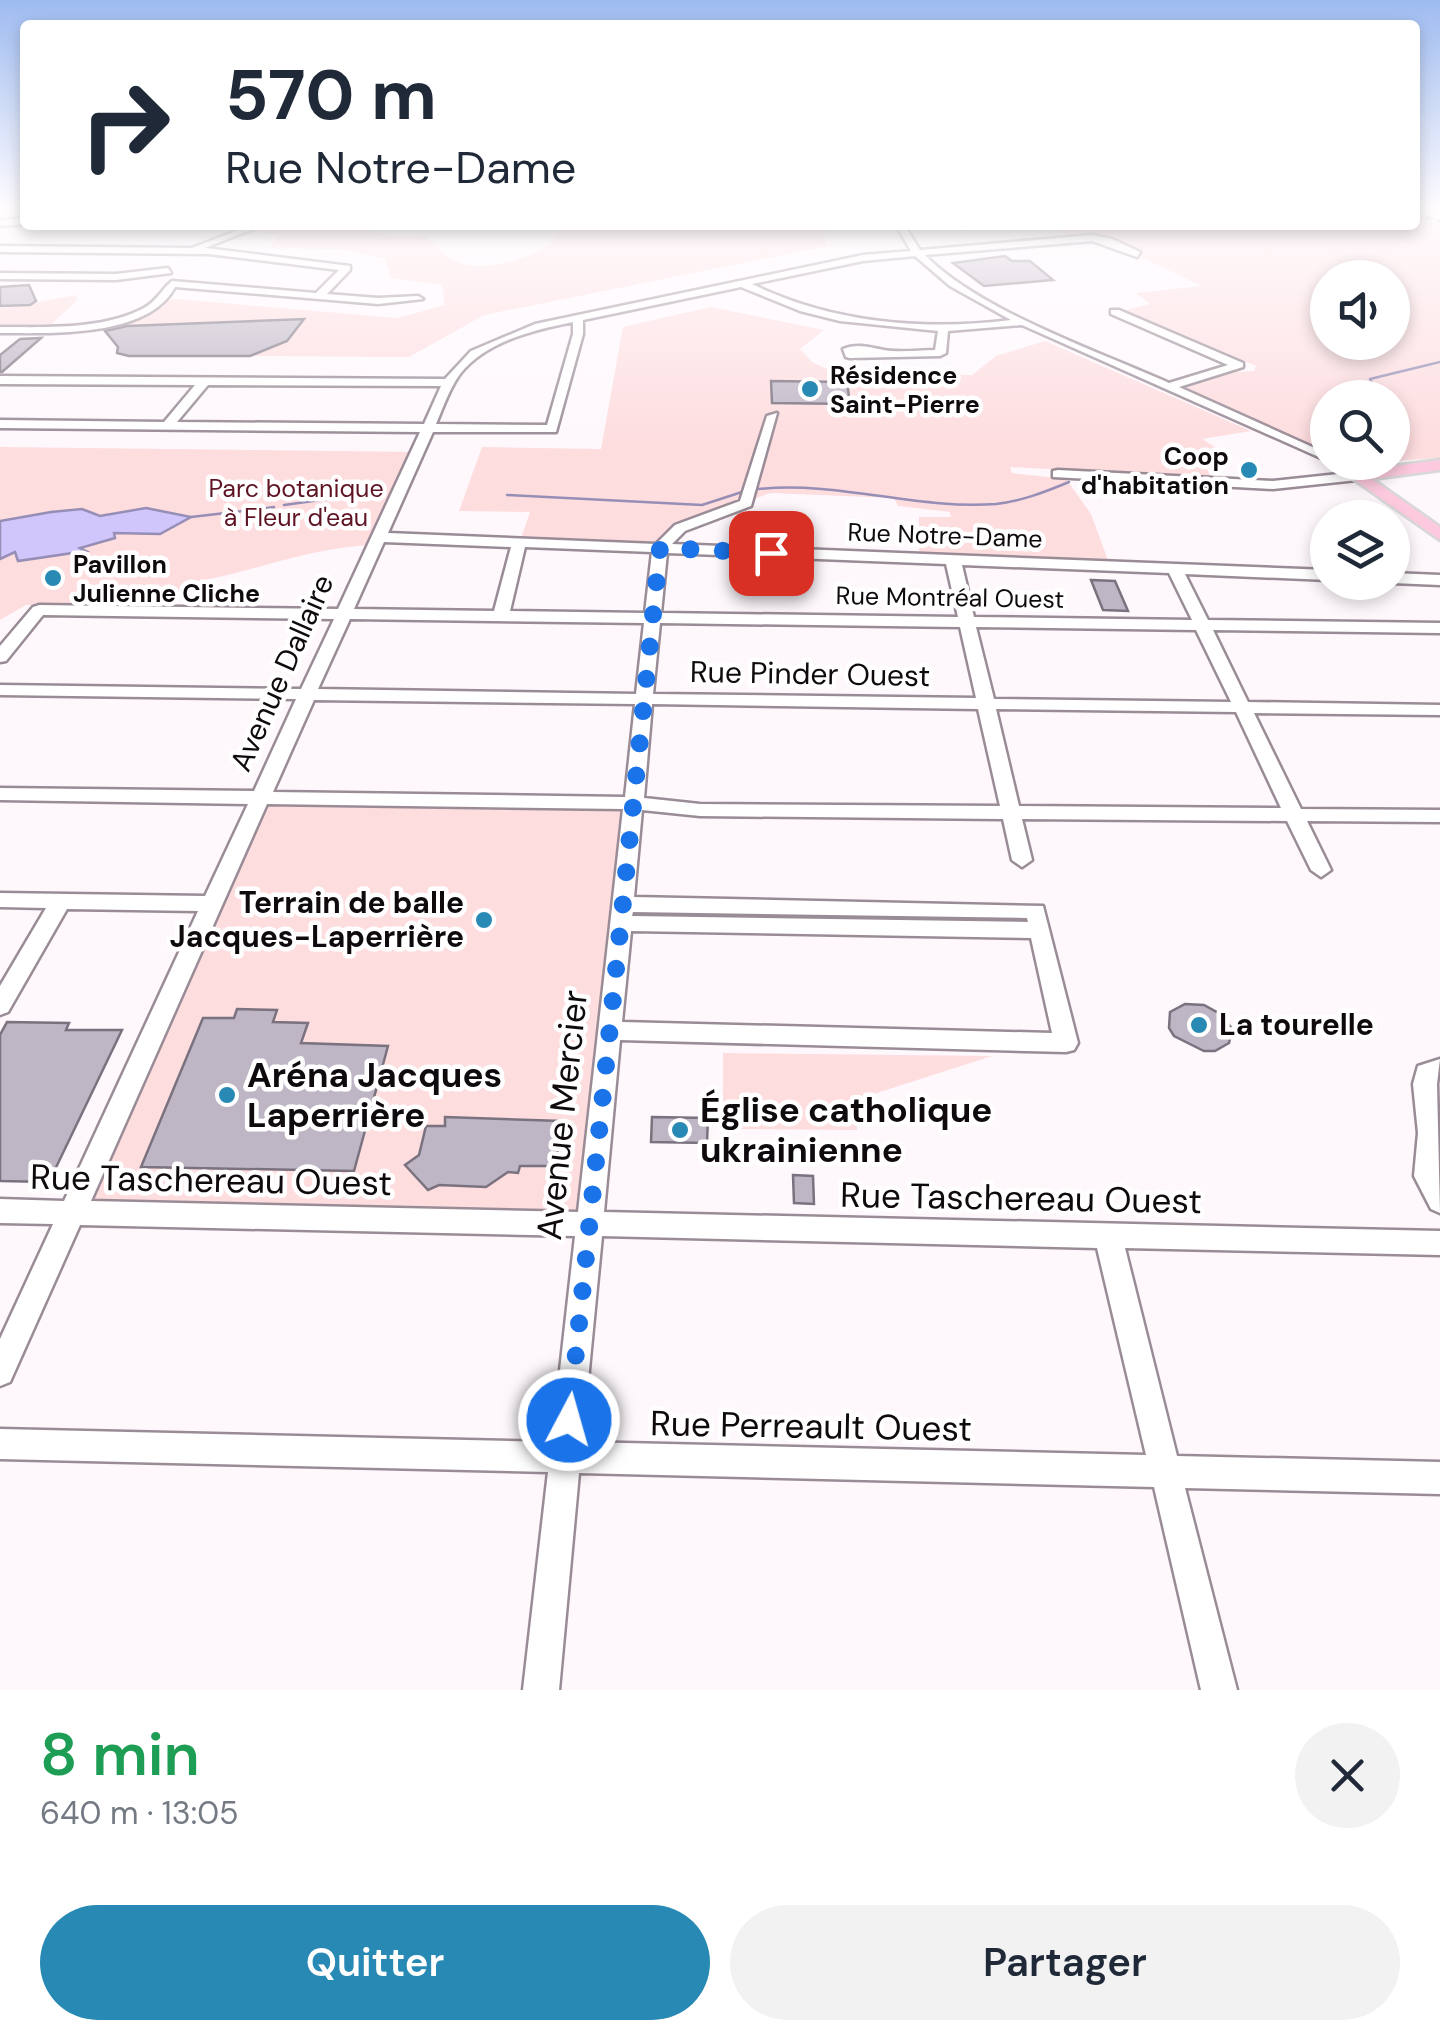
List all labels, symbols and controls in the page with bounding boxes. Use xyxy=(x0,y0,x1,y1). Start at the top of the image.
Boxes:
text: 570 m xyxy=(225,50,437,141)
icon: right xyxy=(60,60,190,190)
text: Rue Notre-Dame xyxy=(225,138,576,197)
map controls xyxy=(1310,260,1410,600)
button: sound xyxy=(1310,260,1410,360)
place label: Résidence Saint-Pierre xyxy=(830,359,980,421)
marker: Résidence Saint-Pierre xyxy=(799,378,821,400)
button: search xyxy=(1310,380,1410,480)
place label: Coop d'habitation xyxy=(1081,440,1229,502)
marker: Coop d'habitation xyxy=(1238,459,1260,481)
park label: Parc botanique à Fleur d'eau xyxy=(208,472,384,534)
button: layers xyxy=(1310,500,1410,600)
pin xyxy=(729,511,814,596)
street label: Rue Notre-Dame xyxy=(847,516,1043,555)
icon: arrive xyxy=(744,526,799,581)
place label: Pavillon Julienne Cliche xyxy=(73,548,260,610)
marker: Pavillon Julienne Cliche xyxy=(42,567,64,589)
street label: Avenue Dallaire xyxy=(221,568,342,777)
street label: Rue Montréal Ouest xyxy=(835,579,1065,616)
street label: Rue Pinder Ouest xyxy=(689,652,931,695)
place label: Terrain de balle Jacques-Laperrière xyxy=(170,883,464,956)
marker: Terrain de balle Jacques-Laperrière xyxy=(473,909,495,931)
street label: Avenue Mercier xyxy=(526,988,598,1242)
place label: La tourelle xyxy=(1219,1005,1374,1044)
marker: La tourelle xyxy=(1188,1014,1210,1036)
place label: Aréna Jacques Laperrière xyxy=(247,1052,502,1138)
marker: Aréna Jacques Laperrière xyxy=(216,1084,238,1106)
place label: Église catholique ukrainienne xyxy=(700,1087,992,1173)
marker: Église catholique ukrainienne xyxy=(669,1119,691,1141)
street label: Rue Taschereau Ouest xyxy=(30,1154,392,1206)
street label: Rue Taschereau Ouest xyxy=(840,1172,1202,1224)
position arrow xyxy=(517,1368,621,1472)
street label: Rue Perreault Ouest xyxy=(650,1400,972,1452)
text: 8 min xyxy=(40,1715,200,1794)
button: close xyxy=(1295,1723,1400,1828)
text: 640 m · 13:05 xyxy=(40,1792,239,1834)
button: Quitter xyxy=(40,1905,710,2020)
button: Partager xyxy=(730,1905,1400,2020)

